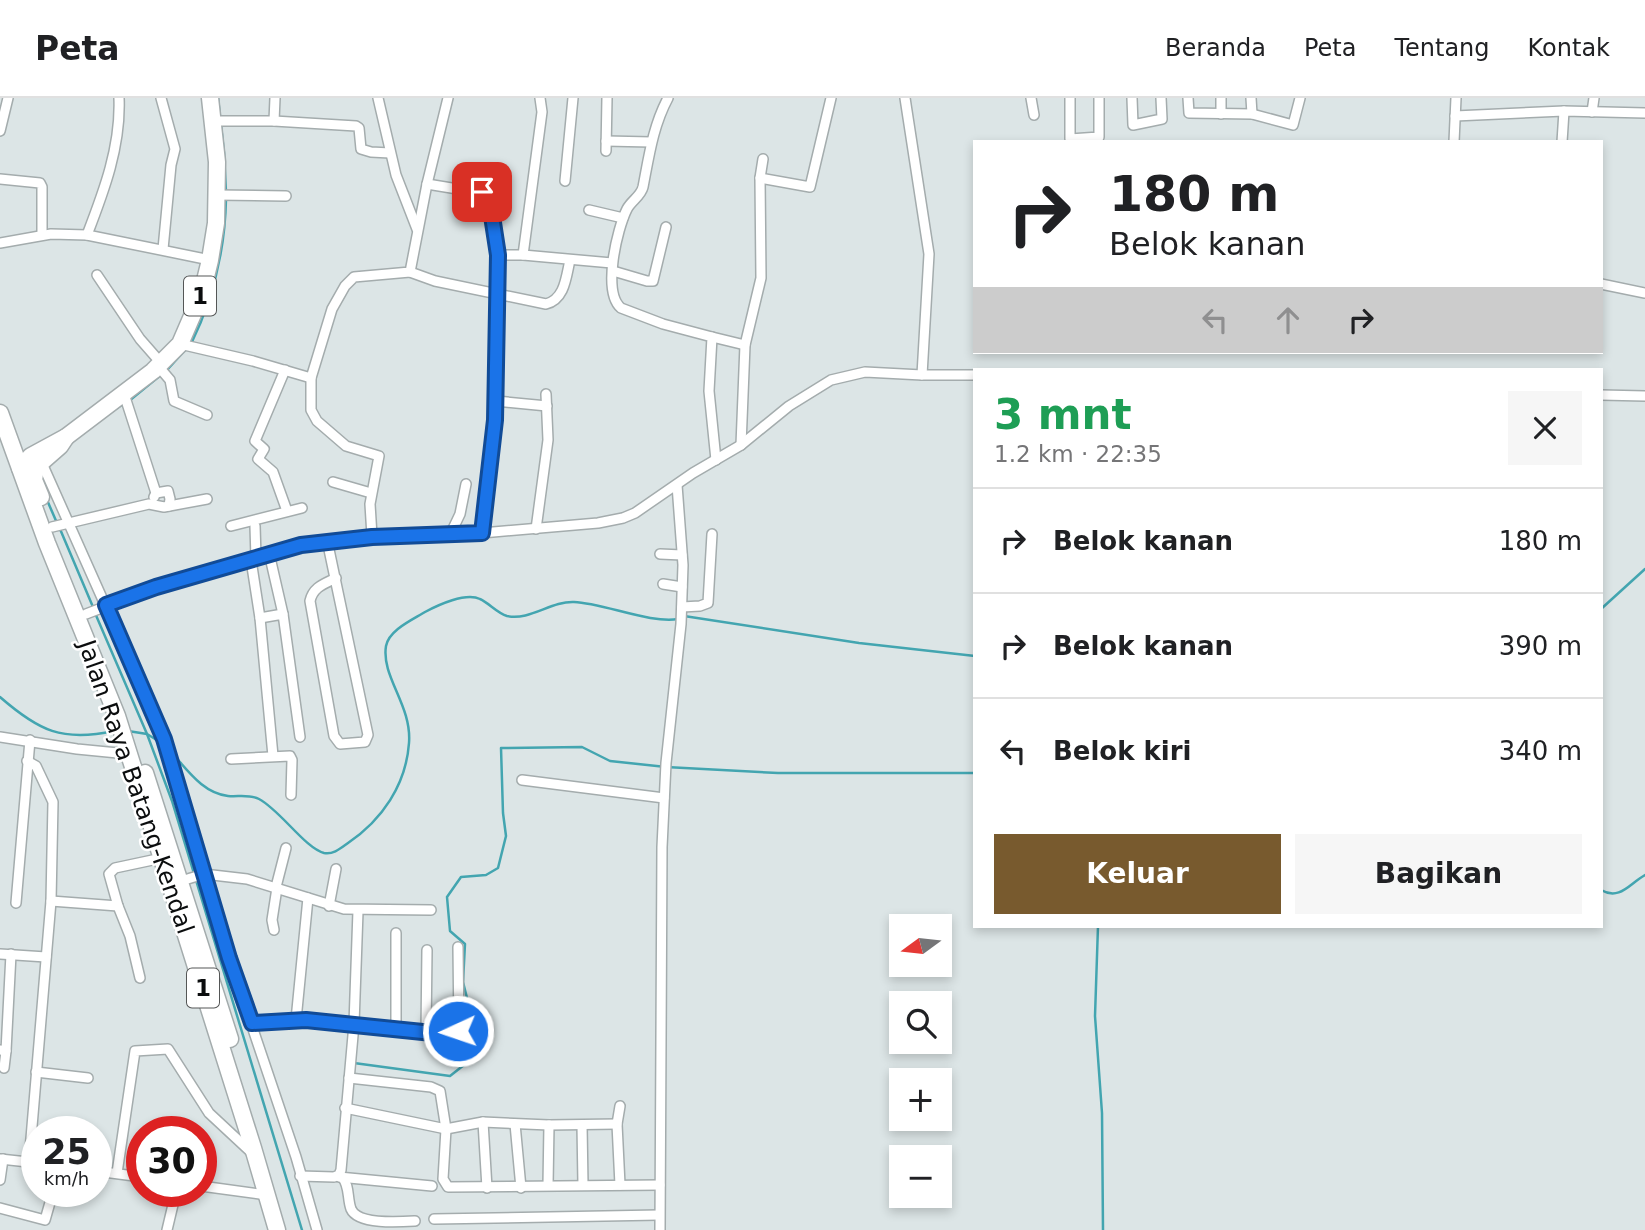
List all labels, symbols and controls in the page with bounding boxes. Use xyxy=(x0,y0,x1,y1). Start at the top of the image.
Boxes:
text: Peta xyxy=(35,29,120,68)
text: Beranda xyxy=(1165,34,1266,62)
text: Peta xyxy=(1304,34,1356,62)
text: Tentang xyxy=(1394,34,1490,62)
text: Kontak xyxy=(1528,34,1610,62)
pin xyxy=(452,162,512,222)
text: 180 m xyxy=(1109,166,1279,223)
icon: right xyxy=(994,168,1085,259)
icon: arrive xyxy=(463,173,501,211)
text: Belok kanan xyxy=(1109,225,1306,263)
road number: 1 xyxy=(184,276,216,316)
icon: left xyxy=(1196,301,1234,339)
icon: ahead xyxy=(1269,301,1307,339)
icon: right xyxy=(1342,301,1380,339)
text: 3 mnt xyxy=(994,390,1132,439)
button: close xyxy=(1508,391,1582,465)
text: 1.2 km · 22:35 xyxy=(994,441,1162,467)
icon: right xyxy=(994,522,1032,560)
text: Belok kanan xyxy=(1053,526,1233,556)
text: 180 m xyxy=(1499,526,1582,556)
icon: right xyxy=(994,627,1032,665)
text: Belok kanan xyxy=(1053,631,1233,661)
text: 390 m xyxy=(1499,631,1582,661)
street label: Jalan Raya Batang-Kendal xyxy=(72,635,200,938)
icon: left xyxy=(994,732,1032,770)
text: Belok kiri xyxy=(1053,736,1192,766)
text: 340 m xyxy=(1499,736,1582,766)
button: Keluar xyxy=(994,834,1281,914)
button: Bagikan xyxy=(1295,834,1582,914)
north arrow xyxy=(889,914,952,976)
map controls xyxy=(889,914,952,1208)
road number: 1 xyxy=(187,968,219,1007)
button: search xyxy=(889,991,952,1054)
position arrow xyxy=(421,994,495,1068)
button: + xyxy=(889,1068,952,1131)
speed limit sign: 30 xyxy=(126,1116,217,1207)
text: 25 xyxy=(42,1132,91,1172)
button: − xyxy=(889,1145,952,1208)
text: km/h xyxy=(44,1168,89,1189)

